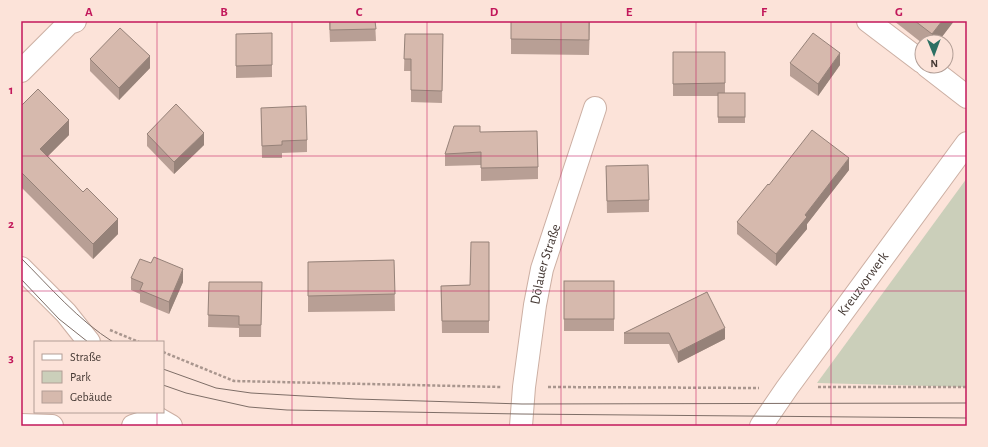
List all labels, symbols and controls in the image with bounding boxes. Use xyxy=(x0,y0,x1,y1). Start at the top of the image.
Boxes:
text: A xyxy=(85,6,93,19)
text: B xyxy=(220,6,228,19)
text: C xyxy=(356,6,363,19)
text: D xyxy=(490,6,499,19)
text: E xyxy=(626,6,633,19)
text: F xyxy=(761,6,768,19)
text: G xyxy=(895,6,903,19)
north arrow xyxy=(914,34,954,74)
text: N xyxy=(930,58,938,69)
text: 1 xyxy=(9,84,13,97)
text: 2 xyxy=(8,218,14,231)
street label: Dölauer Straße xyxy=(528,222,563,305)
street label: Kreuzvorwerk xyxy=(835,249,892,319)
legend xyxy=(34,341,164,413)
text: Straße xyxy=(70,351,101,363)
text: 3 xyxy=(8,352,14,365)
text: Park xyxy=(70,371,91,383)
text: Gebäude xyxy=(70,391,112,403)

